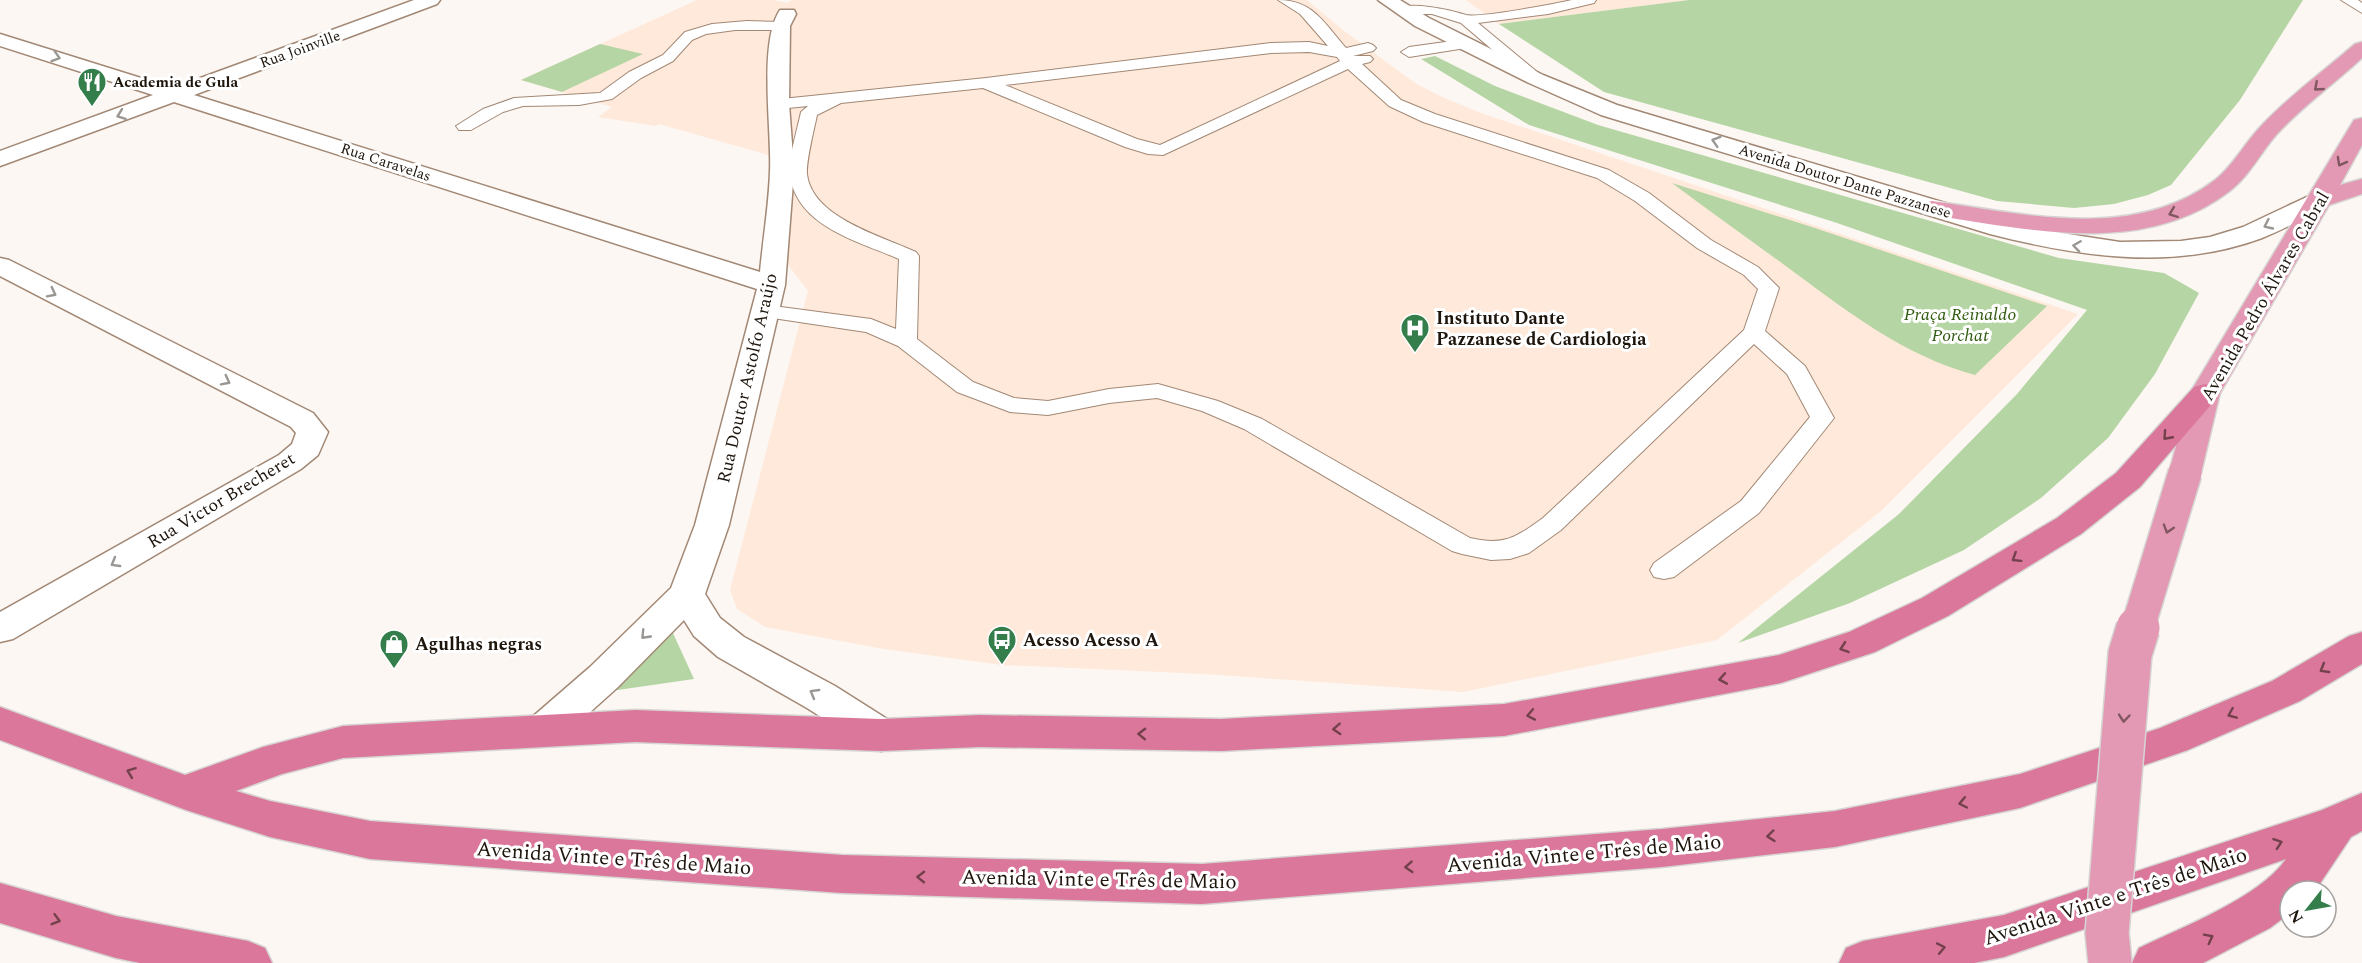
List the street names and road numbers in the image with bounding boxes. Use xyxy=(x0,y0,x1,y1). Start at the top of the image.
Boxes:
street label: Rua Joinville xyxy=(257,24,344,75)
street label: Rua Caravelas xyxy=(338,137,434,188)
street label: Avenida Doutor Dante Pazzanese xyxy=(1736,138,1954,225)
street label: Avenida Pedro Álvares Cabral xyxy=(2194,186,2337,406)
street label: Rua Doutor Astolfo Araújo xyxy=(710,271,785,486)
street label: Rua Victor Brecheret xyxy=(142,446,300,555)
street label: Avenida Vinte e Três de Maio xyxy=(1445,826,1723,882)
street label: Avenida Vinte e Três de Maio xyxy=(475,833,752,885)
street label: Avenida Vinte e Três de Maio xyxy=(1979,839,2251,955)
street label: Avenida Vinte e Três de Maio xyxy=(961,862,1237,898)

